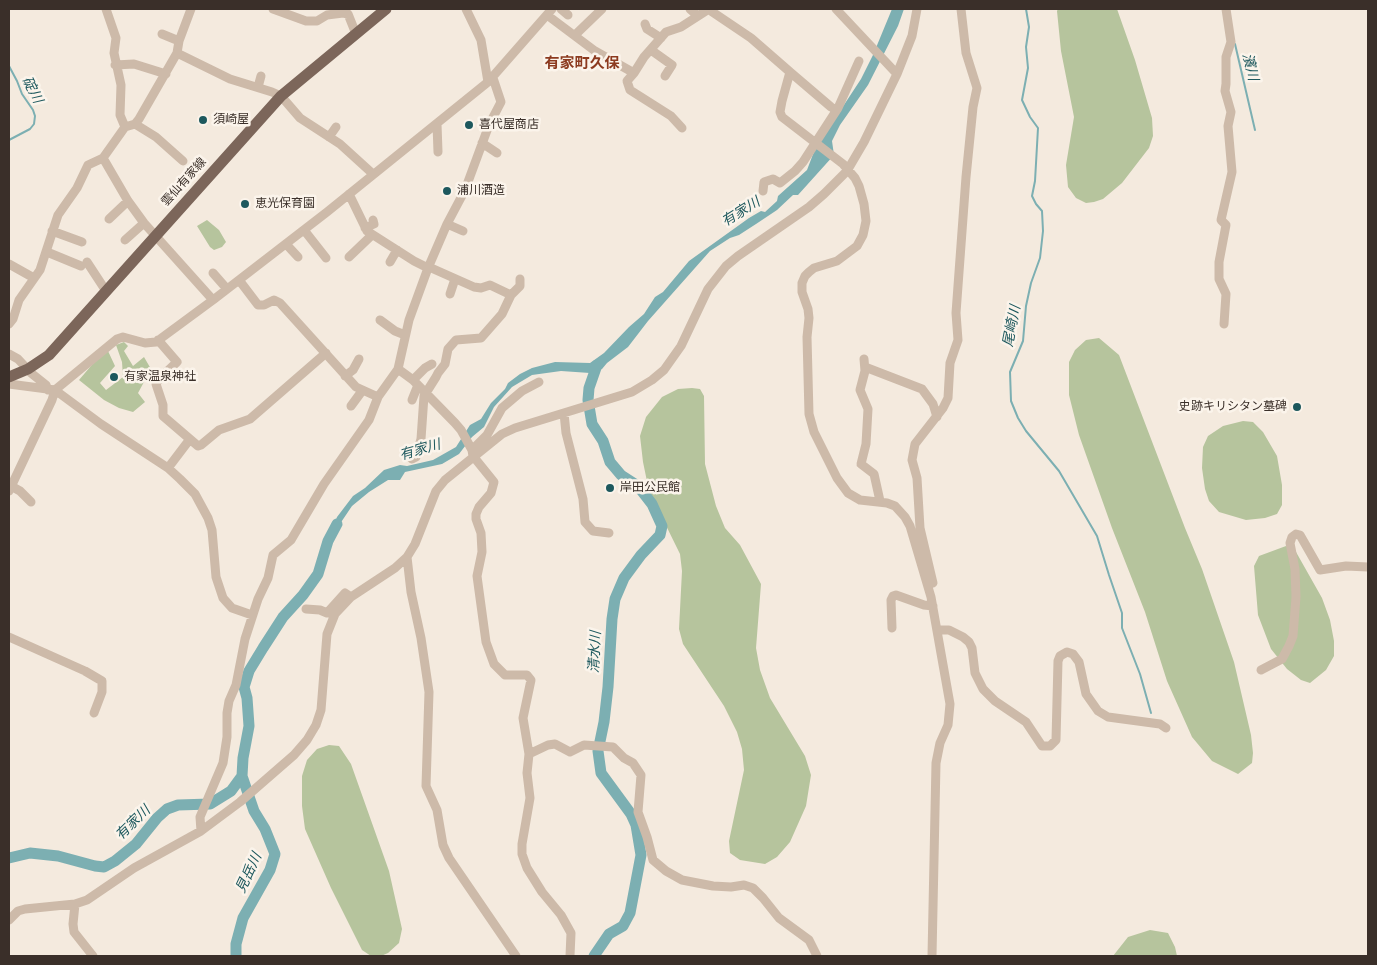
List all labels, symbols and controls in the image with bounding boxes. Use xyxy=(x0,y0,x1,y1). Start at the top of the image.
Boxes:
water label: 濱川 xyxy=(1238,51,1262,83)
district label: 有家町久保 xyxy=(545,55,619,73)
water label: 碇川 xyxy=(18,74,46,106)
place label: 須崎屋 xyxy=(213,113,249,127)
marker: 須崎屋 xyxy=(197,114,209,126)
place label: 喜代屋商店 xyxy=(479,118,539,132)
marker: 喜代屋商店 xyxy=(463,119,475,131)
street label: 雲仙有家線 xyxy=(159,155,209,209)
place label: 浦川酒造 xyxy=(457,184,505,198)
marker: 浦川酒造 xyxy=(441,185,453,197)
water label: 有家川 xyxy=(719,194,763,230)
place label: 恵光保育園 xyxy=(255,197,315,211)
marker: 恵光保育園 xyxy=(239,198,251,210)
water label: 尾崎川 xyxy=(1000,304,1024,348)
place label: 有家温泉神社 xyxy=(124,370,196,384)
marker: 有家温泉神社 xyxy=(108,371,120,383)
place label: 史跡キリシタン墓碑 xyxy=(1179,400,1287,414)
marker: 史跡キリシタン墓碑 xyxy=(1291,401,1303,413)
water label: 有家川 xyxy=(397,436,443,464)
place label: 岸田公民館 xyxy=(620,481,680,495)
marker: 岸田公民館 xyxy=(604,482,616,494)
water label: 清水川 xyxy=(586,631,604,673)
water label: 有家川 xyxy=(112,802,154,844)
water label: 見岳川 xyxy=(233,850,265,896)

